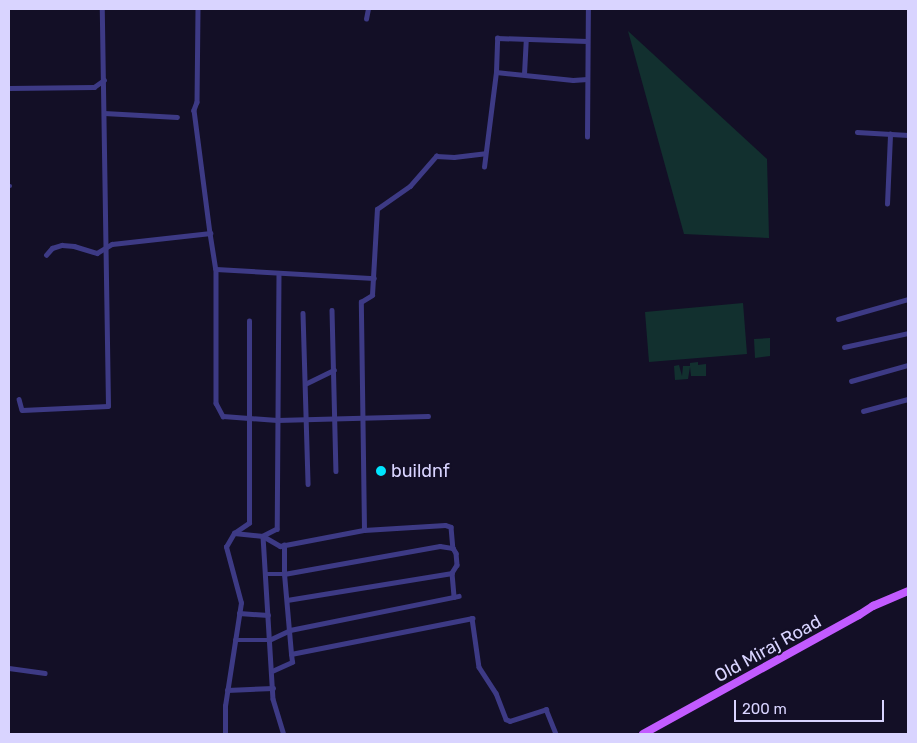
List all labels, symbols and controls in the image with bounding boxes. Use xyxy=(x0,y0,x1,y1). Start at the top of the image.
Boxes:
place label: buildnf xyxy=(391,460,450,482)
marker: buildnf xyxy=(375,465,387,477)
street label: Old Miraj Road xyxy=(711,611,825,687)
scale bar xyxy=(737,690,887,722)
text: 200 m xyxy=(742,700,787,718)

